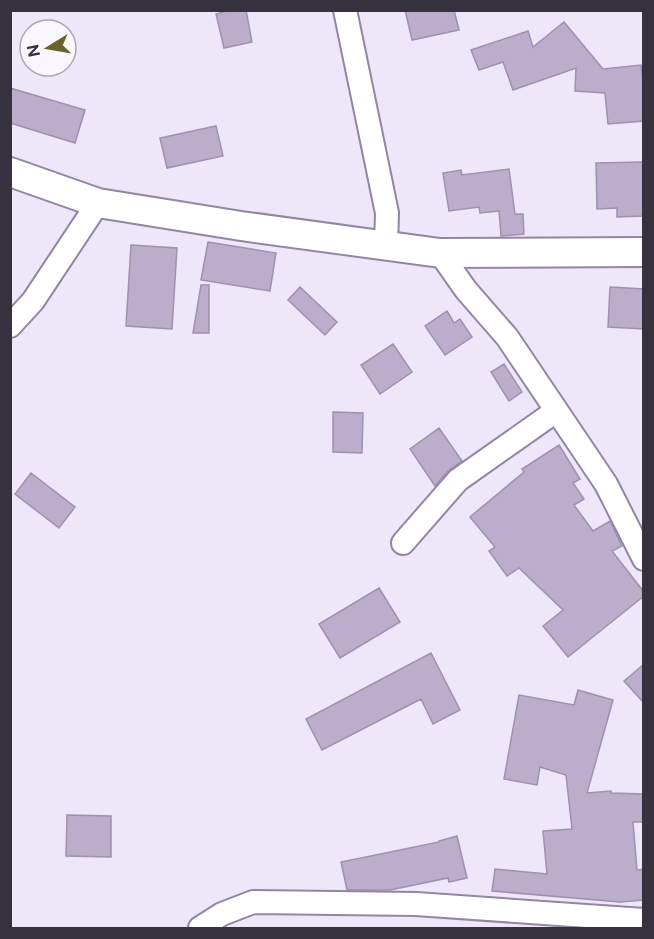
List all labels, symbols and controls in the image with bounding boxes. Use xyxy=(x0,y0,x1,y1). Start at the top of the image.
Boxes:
north arrow xyxy=(18,18,78,78)
text: N xyxy=(23,43,44,59)

